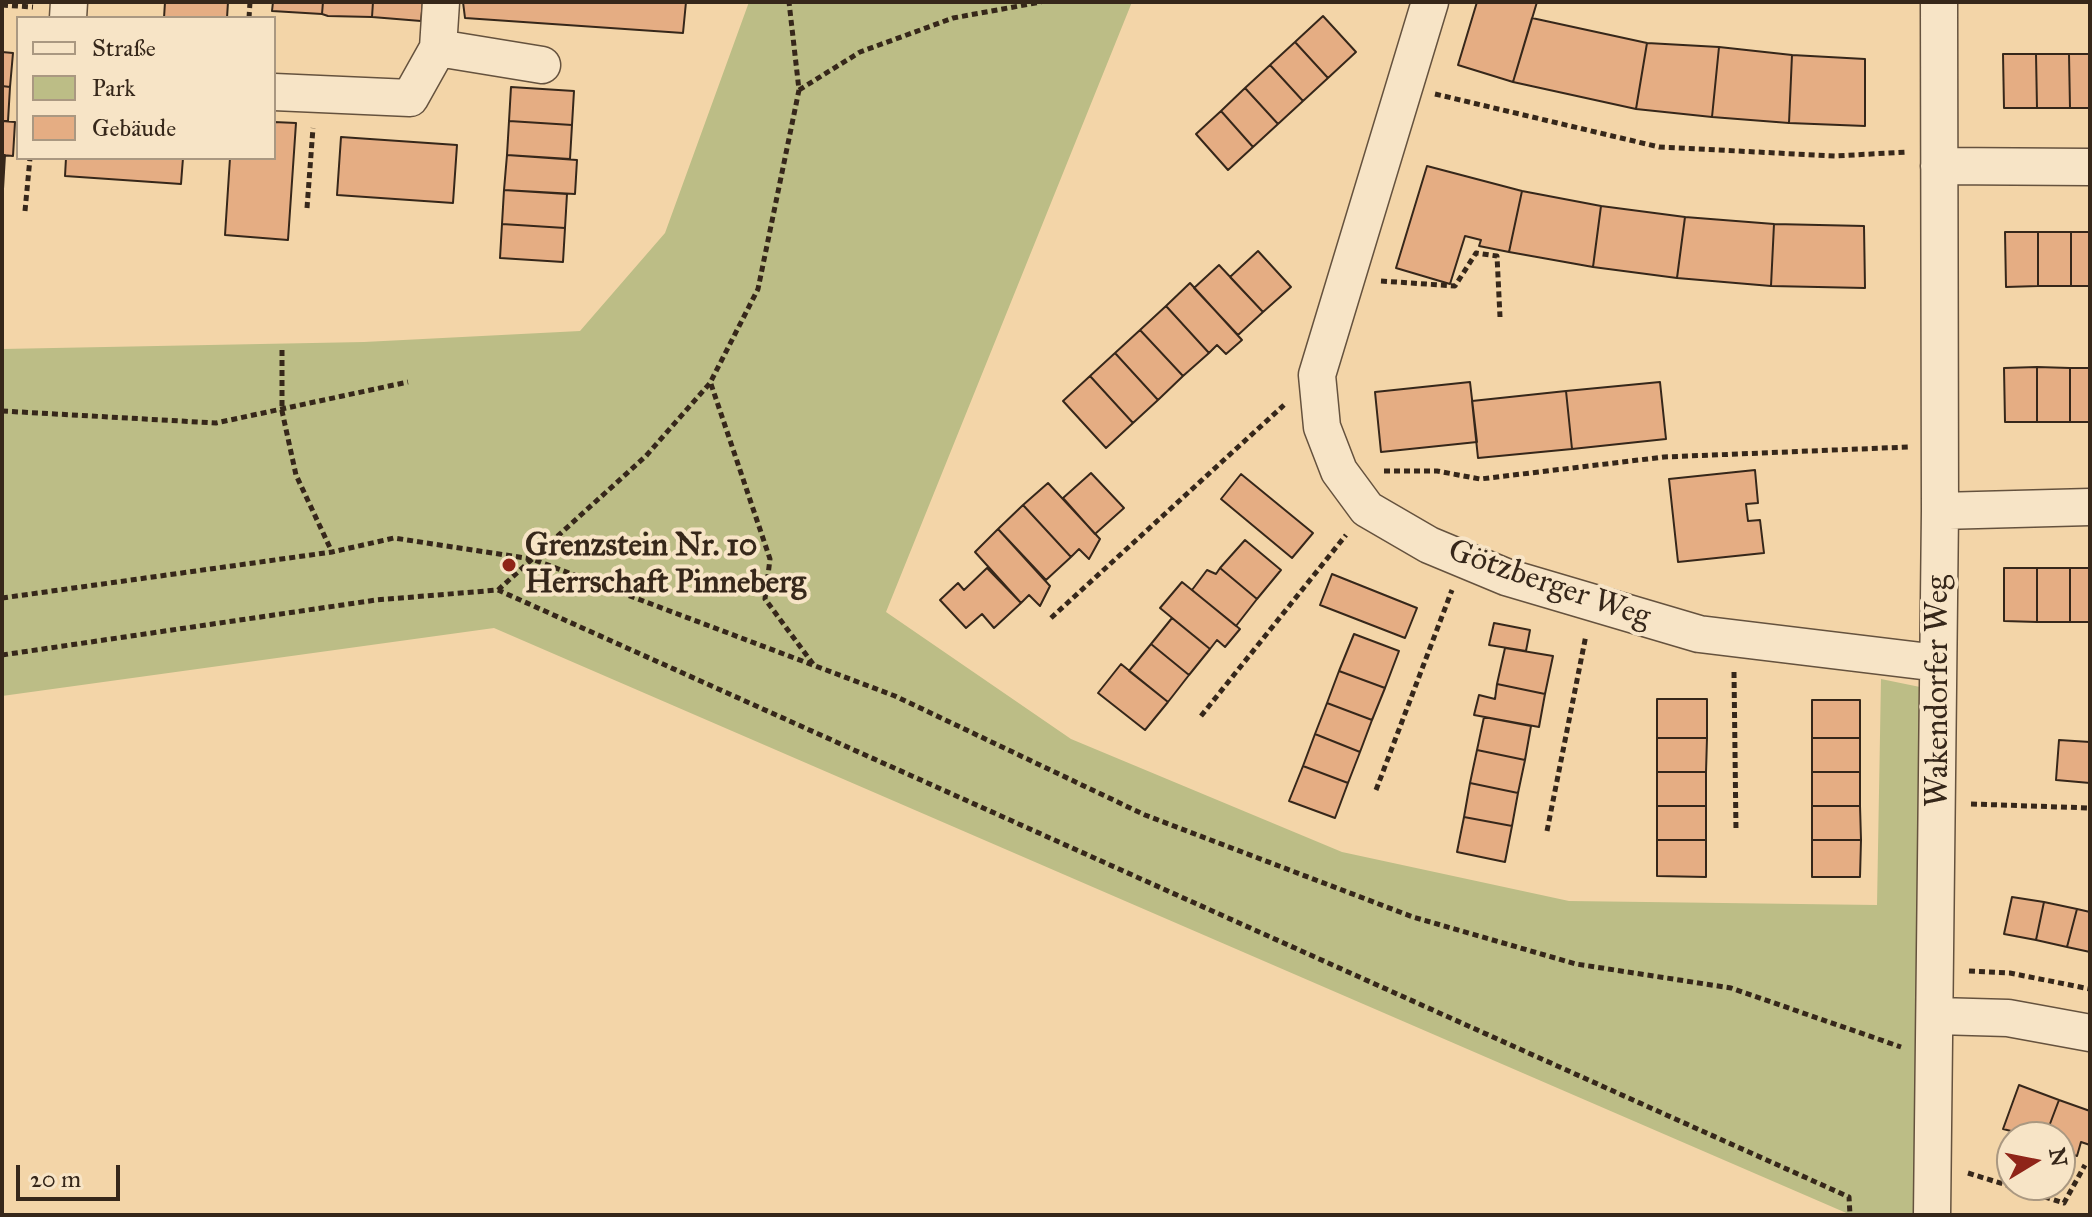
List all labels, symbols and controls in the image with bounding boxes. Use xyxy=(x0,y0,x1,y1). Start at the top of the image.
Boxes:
legend xyxy=(16,16,276,160)
text: Straße xyxy=(92,33,156,63)
text: Park xyxy=(92,73,135,103)
text: Gebäude xyxy=(92,113,176,143)
place label: Grenzstein Nr. 10 Herrschaft Pinneberg xyxy=(525,528,806,603)
street label: Götzberger Weg xyxy=(1443,532,1655,638)
marker: Grenzstein Nr. 10 Herrschaft Pinneberg xyxy=(500,556,518,574)
street label: Wakendorfer Weg xyxy=(1920,575,1958,807)
north arrow xyxy=(1996,1121,2076,1201)
text: N xyxy=(2043,1146,2073,1169)
scale bar xyxy=(20,1149,124,1199)
text: 20 m xyxy=(30,1164,81,1194)

